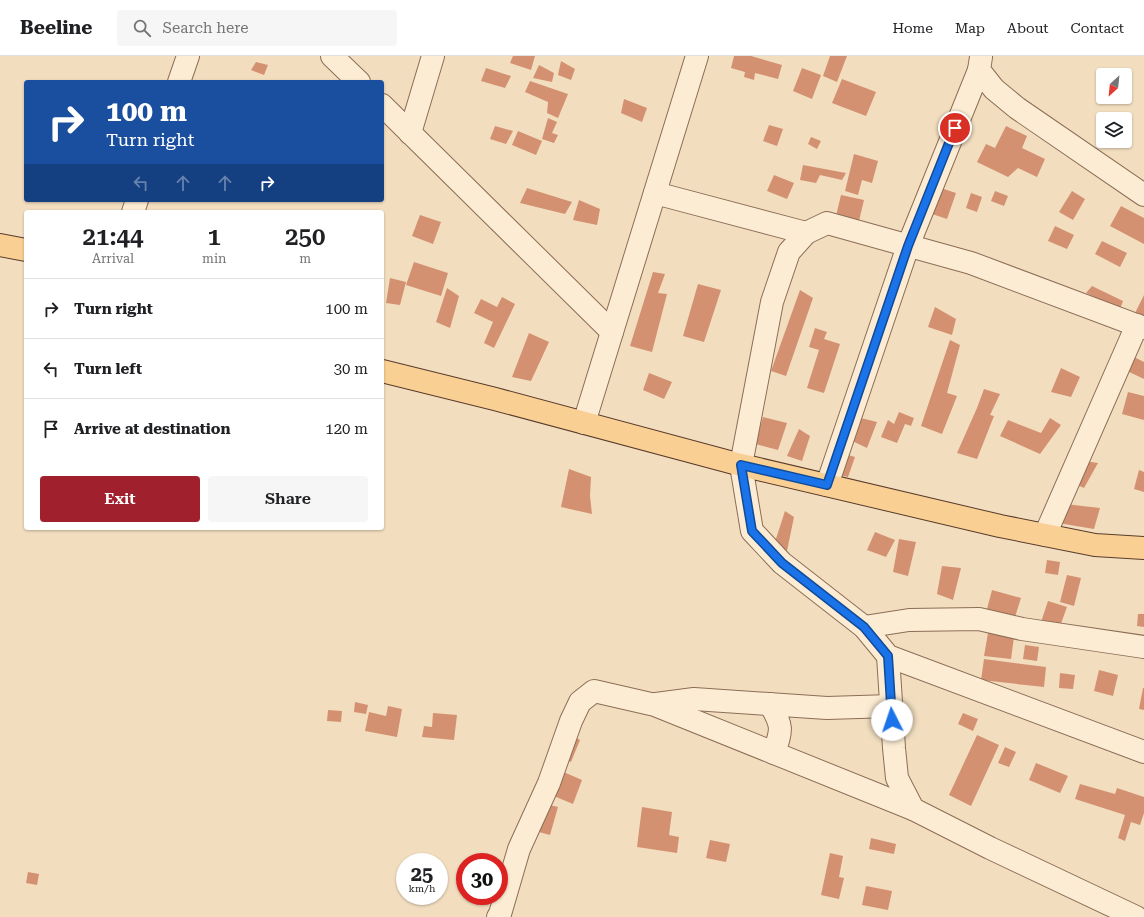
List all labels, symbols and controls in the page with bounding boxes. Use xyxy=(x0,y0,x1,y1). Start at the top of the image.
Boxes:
search box xyxy=(117,10,397,46)
text: Beeline xyxy=(20,16,93,39)
icon: search xyxy=(131,17,153,39)
text: Search here xyxy=(163,19,248,37)
text: Home xyxy=(892,20,933,36)
text: Map xyxy=(955,20,985,36)
text: About xyxy=(1007,20,1049,36)
text: Contact xyxy=(1071,20,1124,36)
north arrow xyxy=(1096,68,1132,104)
map controls xyxy=(1096,68,1132,148)
text: 100 m xyxy=(106,95,187,128)
icon: right xyxy=(40,96,92,148)
pin xyxy=(938,111,972,145)
button: layers xyxy=(1096,112,1132,148)
icon: arrive xyxy=(944,117,966,139)
text: Turn right xyxy=(106,129,194,150)
icon: left xyxy=(130,172,152,194)
icon: ahead xyxy=(172,172,194,194)
icon: ahead xyxy=(214,172,236,194)
icon: right xyxy=(256,172,278,194)
text: 21:44 xyxy=(83,223,143,251)
text: 1 xyxy=(208,223,221,251)
text: 250 xyxy=(285,223,325,251)
text: Arrival xyxy=(92,251,134,266)
text: min xyxy=(202,251,226,266)
text: m xyxy=(299,251,311,266)
icon: right xyxy=(40,298,62,320)
text: Turn right xyxy=(74,300,153,318)
text: 100 m xyxy=(325,300,368,318)
icon: left xyxy=(40,358,62,380)
text: Turn left xyxy=(74,360,142,378)
text: 30 m xyxy=(334,360,368,378)
icon: arrive xyxy=(40,418,62,440)
text: Arrive at destination xyxy=(74,420,230,438)
text: 120 m xyxy=(325,420,368,438)
button: Exit xyxy=(40,476,200,522)
button: Share xyxy=(208,476,368,522)
position arrow xyxy=(871,699,913,741)
speed limit sign: 30 xyxy=(456,853,508,905)
text: 25 xyxy=(411,862,433,886)
text: km/h xyxy=(409,883,435,894)

